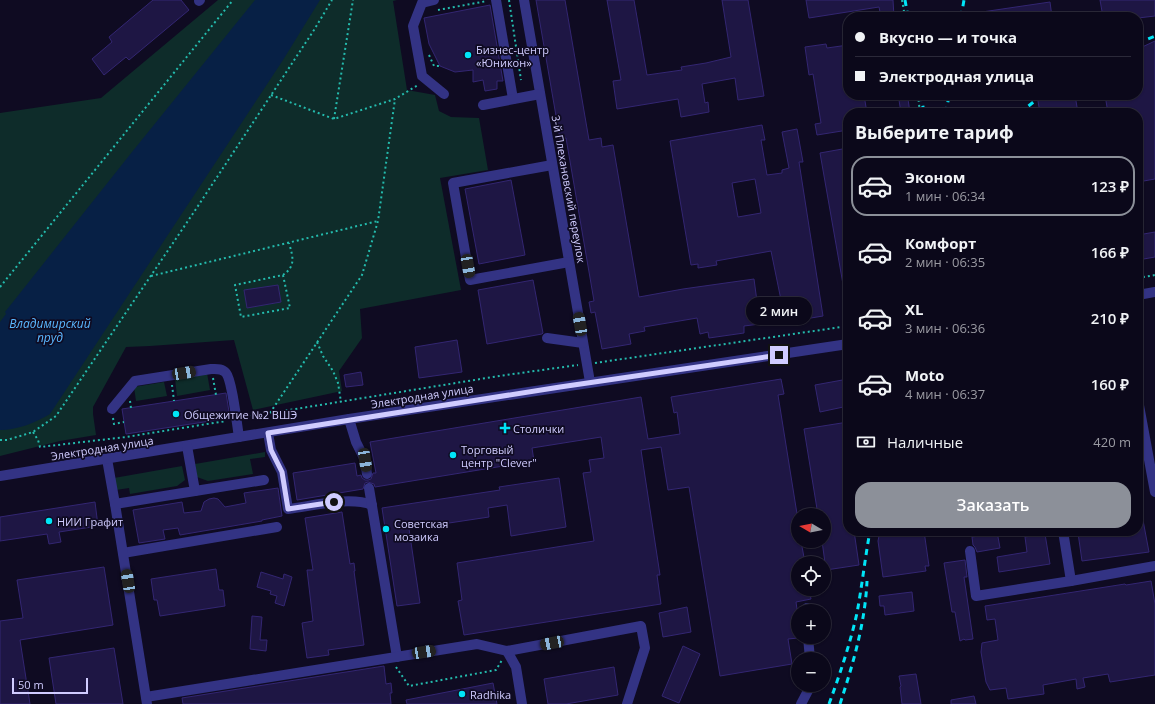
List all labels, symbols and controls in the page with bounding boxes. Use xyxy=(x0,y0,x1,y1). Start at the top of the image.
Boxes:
text: Вкусно — и точка xyxy=(879,27,1017,47)
place label: Бизнес-центр «Юникон» xyxy=(476,42,549,70)
marker: Бизнес-центр «Юникон» xyxy=(463,50,473,60)
text: Электродная улица xyxy=(879,66,1034,86)
street label: 3-й Плехановский переулок xyxy=(549,114,589,264)
text: Выберите тариф xyxy=(855,120,1014,144)
text: Эконом xyxy=(905,167,965,187)
icon: car xyxy=(857,168,893,204)
text: 123 ₽ xyxy=(1091,176,1129,196)
text: 1 мин · 06:34 xyxy=(905,187,985,205)
text: Комфорт xyxy=(905,233,976,253)
icon: car xyxy=(857,234,893,270)
text: 166 ₽ xyxy=(1091,242,1129,262)
car xyxy=(460,253,476,279)
text: 2 мин · 06:35 xyxy=(905,253,985,271)
callout: 2 мин xyxy=(746,297,812,325)
text: XL xyxy=(905,299,923,319)
icon: car xyxy=(857,300,893,336)
text: 2 мин xyxy=(760,302,798,320)
text: 210 ₽ xyxy=(1091,308,1129,328)
car xyxy=(572,311,588,337)
water label: Владимирский пруд xyxy=(9,315,91,346)
text: 3 мин · 06:36 xyxy=(905,319,985,337)
route end xyxy=(770,346,788,364)
car xyxy=(171,365,197,381)
text: Moto xyxy=(905,365,944,385)
icon: car xyxy=(857,366,893,402)
text: 160 ₽ xyxy=(1091,374,1129,394)
street label: Электродная улица xyxy=(370,380,474,412)
text: 4 мин · 06:37 xyxy=(905,385,985,403)
place label: Общежитие №2 ВШЭ xyxy=(184,407,297,422)
marker: Общежитие №2 ВШЭ xyxy=(171,409,181,419)
place label: Столички xyxy=(513,421,564,436)
marker: Столички xyxy=(500,423,510,433)
icon: cash xyxy=(855,431,877,453)
street label: Электродная улица xyxy=(50,432,154,464)
text: Наличные xyxy=(887,432,963,452)
text: 420 m xyxy=(1093,433,1131,451)
place label: Торговый центр "Clever" xyxy=(461,442,537,470)
car xyxy=(357,447,373,473)
marker: Торговый центр "Clever" xyxy=(448,450,458,460)
button: Заказать xyxy=(855,482,1131,528)
route start xyxy=(325,493,343,511)
north arrow xyxy=(791,508,831,548)
map controls xyxy=(791,508,831,692)
place label: НИИ Графит xyxy=(57,514,123,529)
marker: НИИ Графит xyxy=(44,516,54,526)
place label: Советская мозаика xyxy=(394,516,448,544)
marker: Советская мозаика xyxy=(381,524,391,534)
button: locate xyxy=(791,556,831,596)
car xyxy=(120,568,136,594)
button: + xyxy=(791,604,831,644)
car xyxy=(539,635,565,651)
car xyxy=(411,644,437,660)
button: − xyxy=(791,652,831,692)
scale bar xyxy=(12,676,88,695)
text: 50 m xyxy=(18,677,44,692)
place label: Radhika xyxy=(470,687,511,702)
marker: Radhika xyxy=(457,689,467,699)

